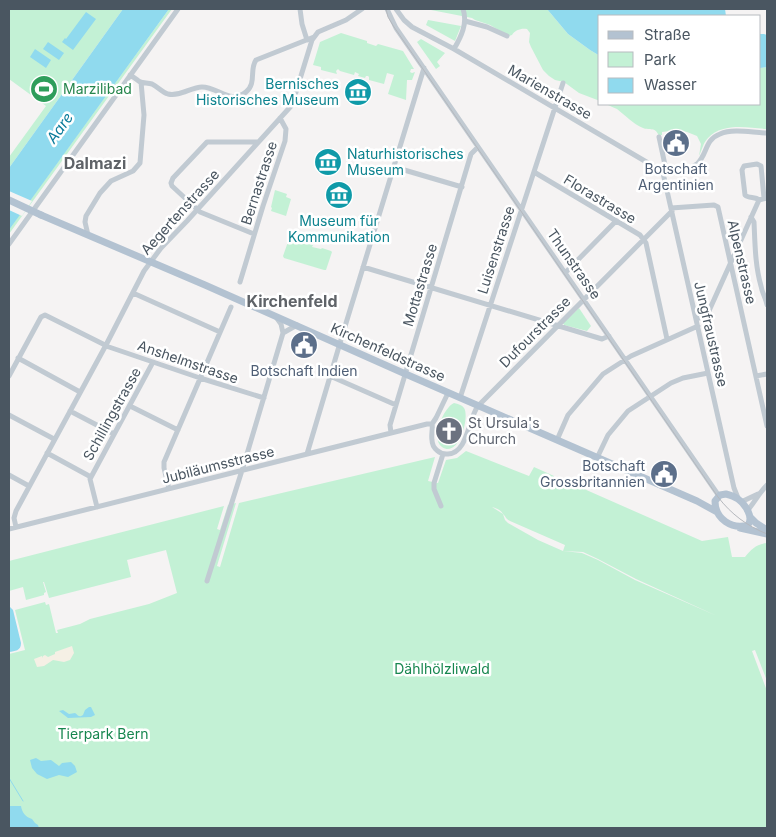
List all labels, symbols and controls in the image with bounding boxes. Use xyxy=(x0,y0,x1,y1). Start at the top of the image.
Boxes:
legend xyxy=(598,15,761,105)
text: Straße xyxy=(644,25,691,44)
text: Park xyxy=(644,50,677,69)
street label: Marienstrasse xyxy=(505,61,595,122)
sports icon: Marzilibad xyxy=(29,74,59,104)
place label: Bernisches Historisches Museum xyxy=(196,75,339,108)
text: Wasser xyxy=(644,75,697,94)
museum icon: Bernisches Historisches Museum xyxy=(343,77,373,107)
place label: Marzilibad xyxy=(63,80,132,97)
water label: Aare xyxy=(41,109,77,148)
public building icon: Botschaft Argentinien xyxy=(661,128,691,158)
street label: Bernastrasse xyxy=(237,139,280,227)
place label: Naturhistorisches Museum xyxy=(347,145,464,178)
museum icon: Naturhistorisches Museum xyxy=(313,147,343,177)
district label: Dalmazi xyxy=(64,153,126,173)
place label: Botschaft Argentinien xyxy=(638,160,714,193)
street label: Aegertenstrasse xyxy=(137,165,222,258)
street label: Florastrasse xyxy=(561,170,639,227)
museum icon: Museum für Kommunikation xyxy=(324,180,354,210)
street label: Luisenstrasse xyxy=(473,204,518,296)
place label: Museum für Kommunikation xyxy=(288,212,390,245)
street label: Alpenstrasse xyxy=(725,218,760,306)
street label: Thunstrasse xyxy=(544,225,605,302)
street label: Mottastrasse xyxy=(399,241,440,328)
street label: Jungfraustrasse xyxy=(691,279,732,388)
district label: Kirchenfeld xyxy=(247,291,337,311)
street label: Dufourstrasse xyxy=(496,293,574,371)
street label: Kirchenfeldstrasse xyxy=(328,319,448,384)
public building icon: Botschaft Indien xyxy=(289,330,319,360)
street label: Anshelmstrasse xyxy=(136,336,241,387)
place label: Botschaft Indien xyxy=(250,362,358,379)
street label: Schillingstrasse xyxy=(79,364,144,463)
place label: St Ursula's Church xyxy=(468,414,540,447)
church icon: St Ursula's Church xyxy=(434,416,464,446)
street label: Jubiläumsstrasse xyxy=(160,442,276,487)
place label: Botschaft Grossbritannien xyxy=(540,457,645,490)
public building icon: Botschaft Grossbritannien xyxy=(649,459,679,489)
park label: Dählhölzliwald xyxy=(394,660,490,677)
park label: Tierpark Bern xyxy=(58,725,148,742)

